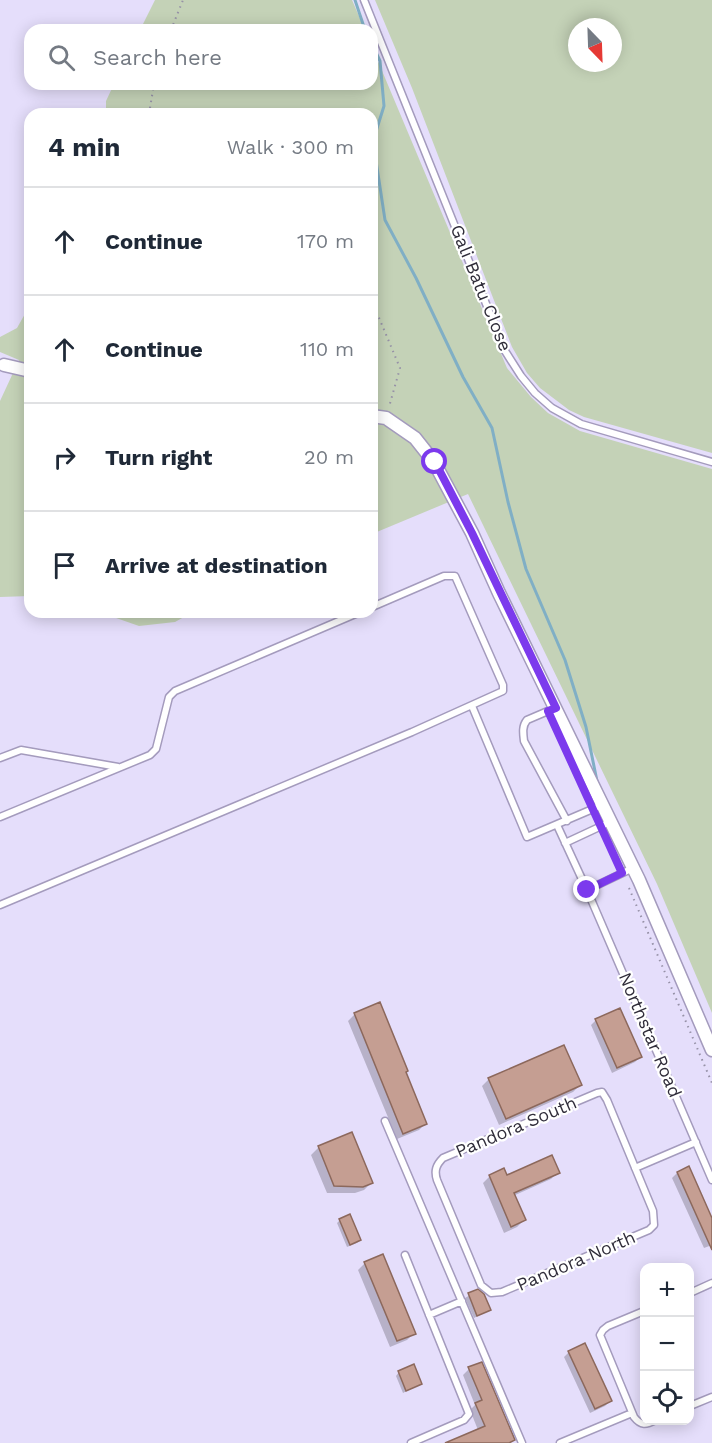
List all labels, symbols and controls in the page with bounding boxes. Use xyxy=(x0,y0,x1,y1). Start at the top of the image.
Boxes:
north arrow xyxy=(568,18,622,72)
search box xyxy=(24,24,378,90)
icon: search xyxy=(45,41,78,74)
text: Search here xyxy=(93,45,222,70)
text: 4 min xyxy=(48,132,120,162)
text: Walk · 300 m xyxy=(227,135,354,159)
street label: Gali Batu Close xyxy=(447,221,516,354)
icon: ahead xyxy=(48,225,81,258)
text: Continue xyxy=(105,229,203,254)
text: 170 m xyxy=(297,229,354,253)
icon: ahead xyxy=(48,333,81,366)
text: Continue xyxy=(105,337,203,362)
text: 110 m xyxy=(300,337,354,361)
icon: right xyxy=(48,441,81,474)
text: Turn right xyxy=(105,445,212,470)
text: 20 m xyxy=(304,445,354,469)
route start xyxy=(421,448,447,474)
icon: arrive xyxy=(48,549,81,582)
text: Arrive at destination xyxy=(105,553,328,578)
route end xyxy=(573,876,599,902)
street label: Northstar Road xyxy=(615,969,686,1100)
street label: Pandora South xyxy=(452,1092,580,1162)
street label: Pandora North xyxy=(513,1226,638,1295)
map controls xyxy=(640,1263,694,1425)
button: + xyxy=(640,1263,694,1317)
button: − xyxy=(640,1317,694,1371)
button: locate xyxy=(640,1371,694,1425)

